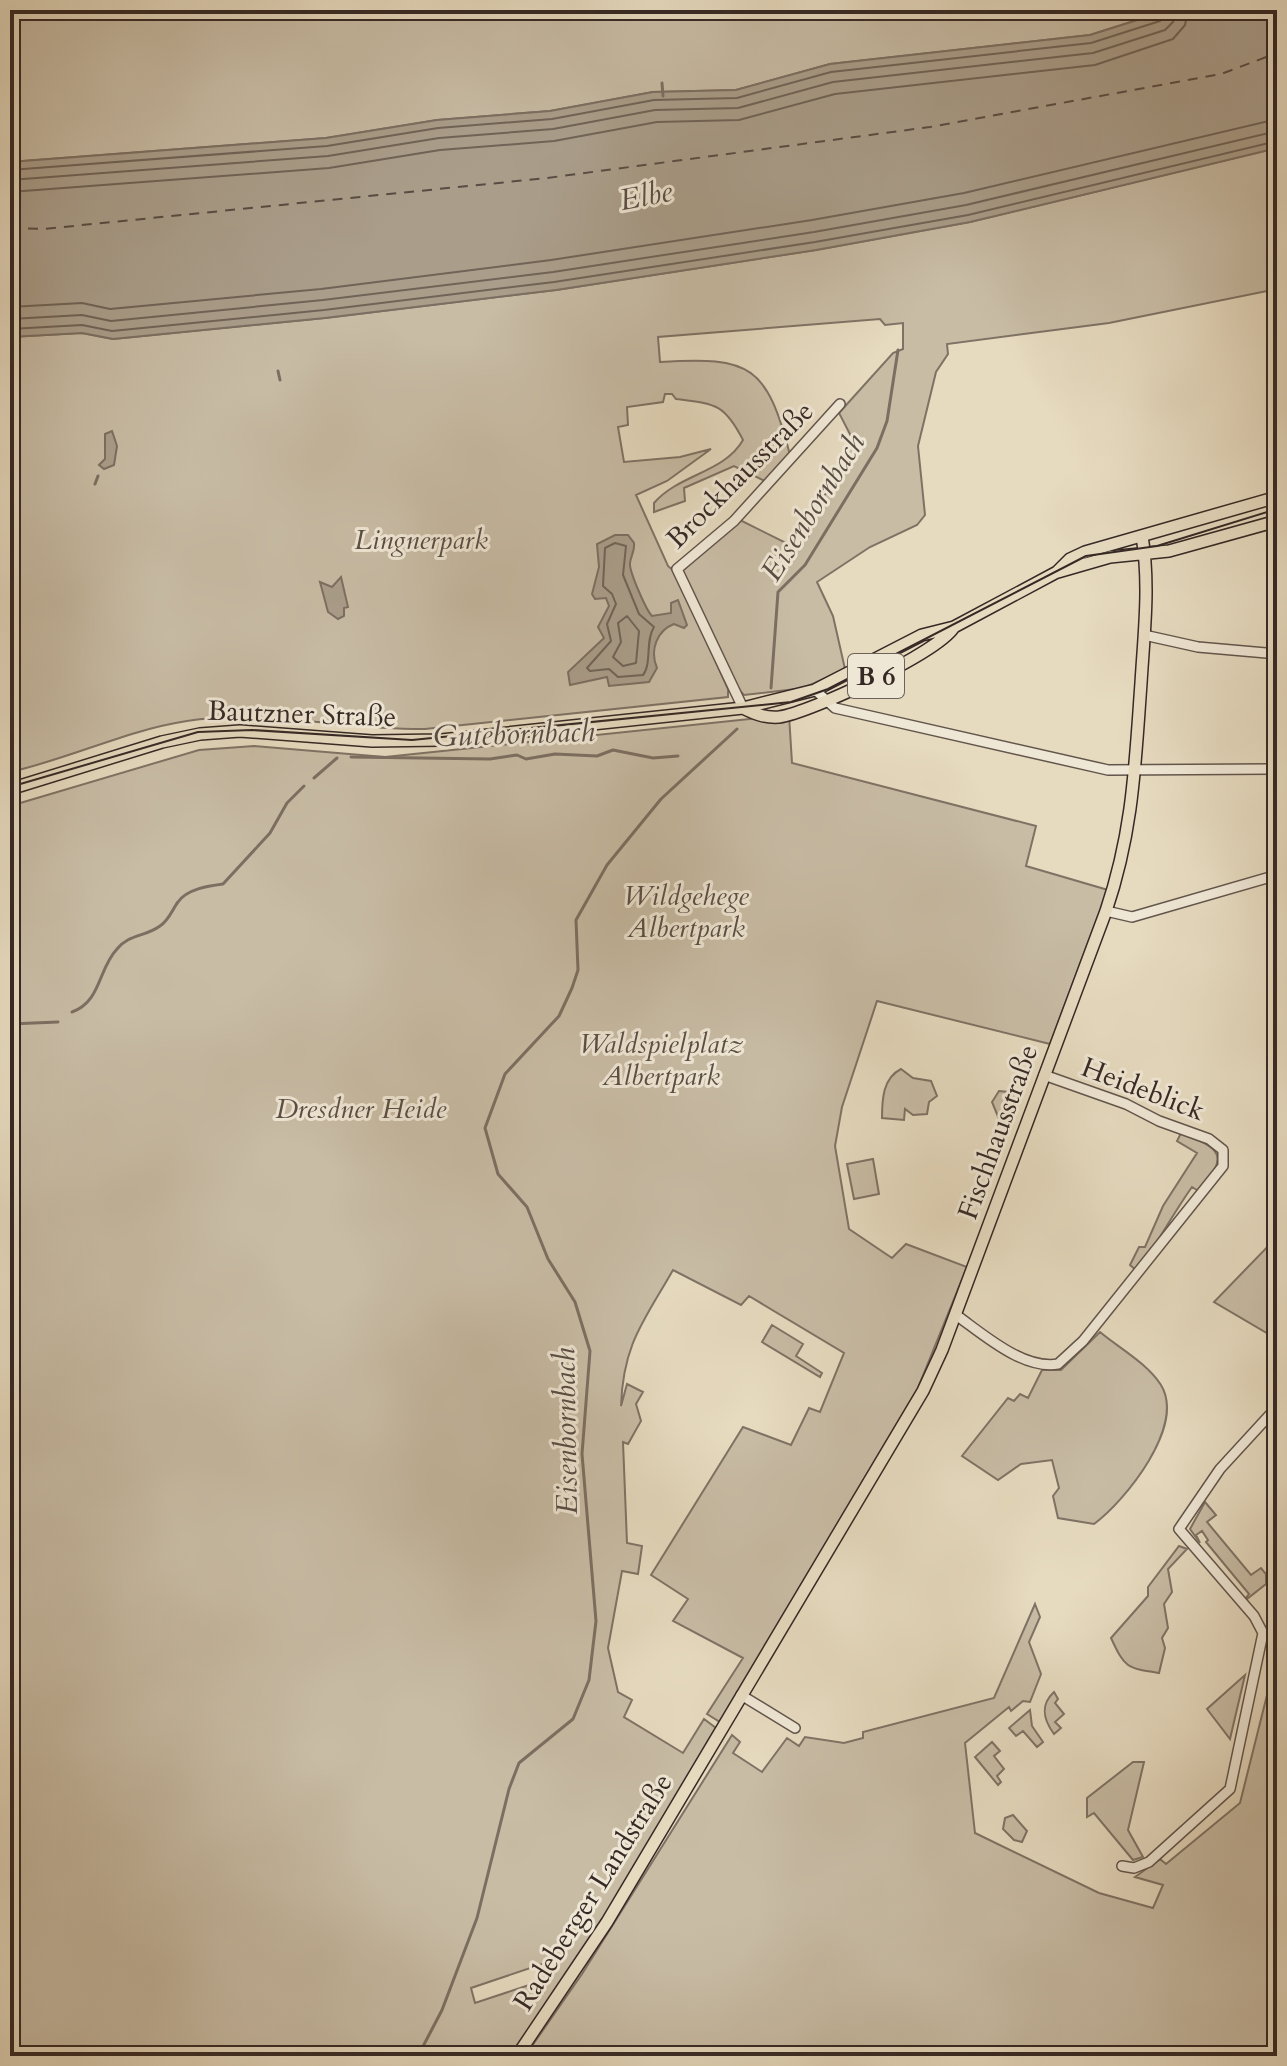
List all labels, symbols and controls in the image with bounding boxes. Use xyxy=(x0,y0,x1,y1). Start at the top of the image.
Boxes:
water label: Elbe xyxy=(616,171,676,221)
street label: Brockhausstraße xyxy=(658,393,822,557)
water label: Eisenbornbach xyxy=(751,425,875,589)
park label: Lingnerpark xyxy=(354,521,488,559)
road number: B 6 xyxy=(848,654,904,698)
street label: Bautzner Straße xyxy=(207,692,397,736)
water label: Gutebornbach xyxy=(433,711,596,757)
park label: Wildgehege Albertpark xyxy=(623,877,749,947)
park label: Waldspielplatz Albertpark xyxy=(579,1025,743,1095)
street label: Fischhausstraße xyxy=(949,1039,1047,1225)
street label: Heideblick xyxy=(1076,1048,1210,1130)
park label: Dresdner Heide xyxy=(276,1090,447,1128)
water label: Eisenbornbach xyxy=(544,1347,588,1515)
street label: Radeberger Landstraße xyxy=(505,1766,681,2018)

